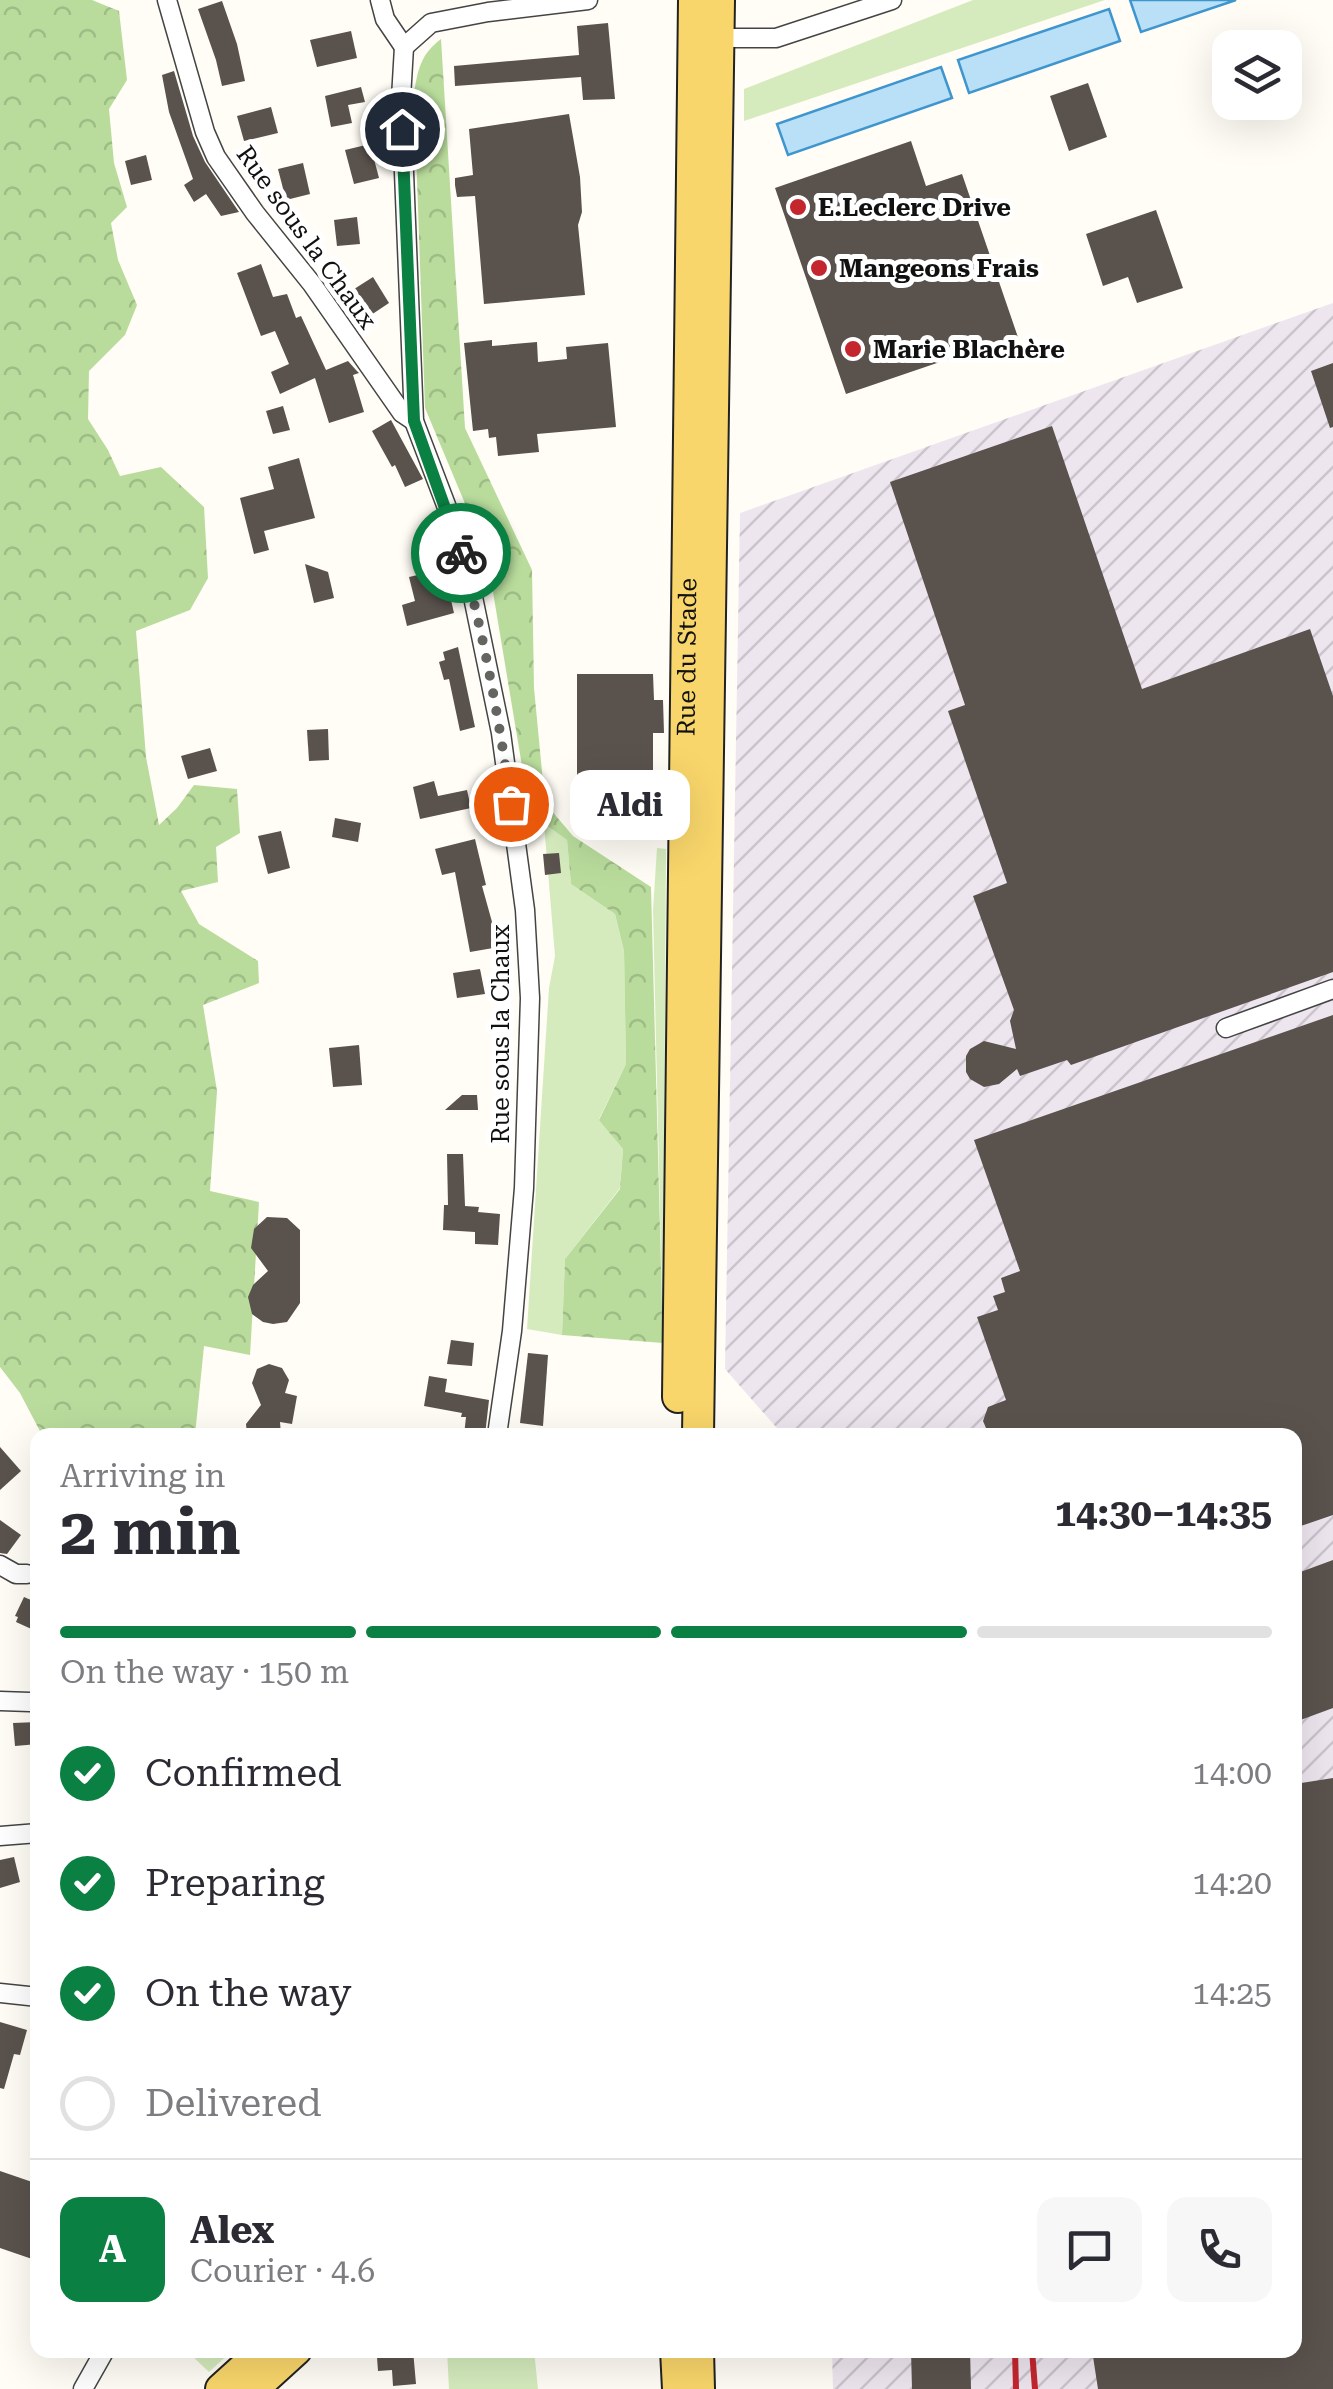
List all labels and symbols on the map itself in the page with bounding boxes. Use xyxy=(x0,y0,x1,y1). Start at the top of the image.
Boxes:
pin xyxy=(360,87,445,172)
street label: Rue sous la Chaux xyxy=(231,140,383,335)
place label: E.Leclerc Drive xyxy=(818,193,1011,222)
marker: E.Leclerc Drive xyxy=(787,196,809,218)
place label: Mangeons Frais xyxy=(839,254,1039,283)
marker: Mangeons Frais xyxy=(808,257,830,279)
place label: Marie Blachère xyxy=(873,335,1065,364)
marker: Marie Blachère xyxy=(842,338,864,360)
courier xyxy=(411,503,511,603)
street label: Rue du Stade xyxy=(672,578,702,736)
pin xyxy=(469,762,554,847)
callout: Aldi xyxy=(571,769,691,839)
street label: Rue sous la Chaux xyxy=(486,924,515,1143)

